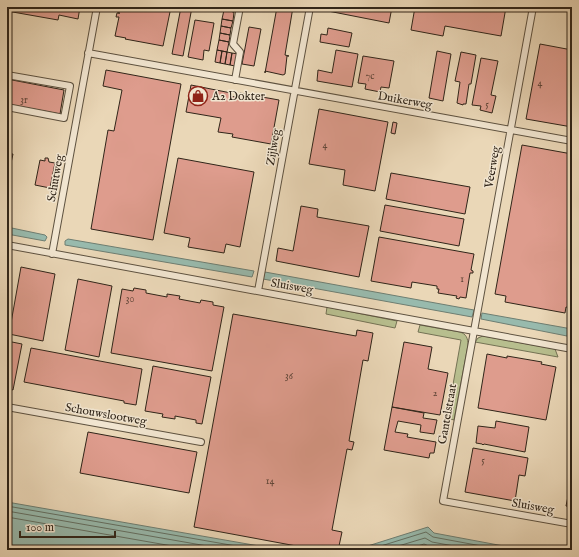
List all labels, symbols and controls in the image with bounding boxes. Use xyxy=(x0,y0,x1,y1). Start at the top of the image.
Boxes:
house number: 7c xyxy=(366,70,374,83)
house number: 4 xyxy=(538,77,543,90)
shop icon: A2 Dokter xyxy=(187,85,209,107)
street label: Duikerweg xyxy=(376,88,434,113)
place label: A2 Dokter xyxy=(211,89,265,104)
house number: 3r xyxy=(20,94,28,107)
house number: 5 xyxy=(485,98,489,111)
street label: Zijlweg xyxy=(263,127,284,167)
house number: 4 xyxy=(323,139,328,152)
street label: Veerweg xyxy=(481,144,504,190)
street label: Schutweg xyxy=(44,153,67,203)
house number: 1 xyxy=(460,273,464,286)
street label: Sluisweg xyxy=(269,275,315,298)
house number: 30 xyxy=(126,293,134,306)
house number: 36 xyxy=(285,370,294,383)
street label: Gantelstraat xyxy=(435,383,460,446)
house number: 2 xyxy=(433,387,438,400)
street label: Schouwslootweg xyxy=(64,400,148,429)
house number: 5 xyxy=(481,454,485,467)
house number: 14 xyxy=(266,475,274,488)
street label: Sluisweg xyxy=(510,495,556,518)
scale bar xyxy=(20,513,115,539)
text: 100 m xyxy=(26,520,54,535)

